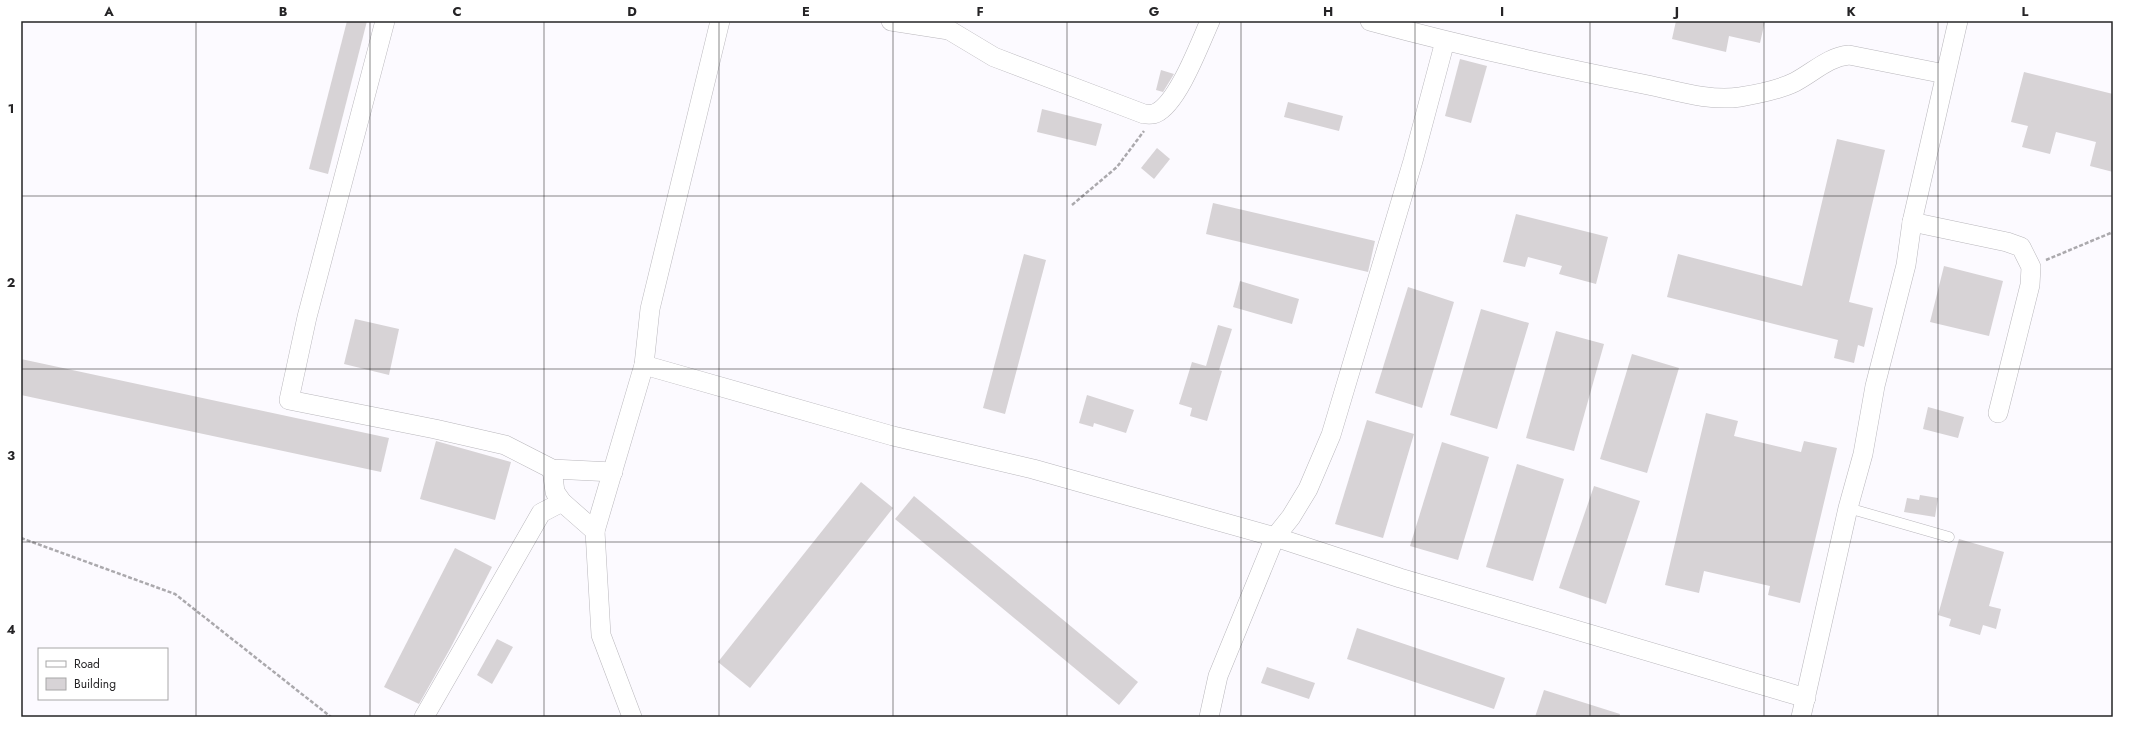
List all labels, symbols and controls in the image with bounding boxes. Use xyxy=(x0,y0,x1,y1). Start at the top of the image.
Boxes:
text: A xyxy=(103,2,114,21)
text: B xyxy=(279,2,288,21)
text: C xyxy=(452,2,462,21)
text: D xyxy=(627,2,637,21)
text: E xyxy=(802,2,810,21)
text: F xyxy=(976,2,984,21)
text: G xyxy=(1149,2,1160,21)
text: H xyxy=(1323,2,1333,21)
text: I xyxy=(1500,2,1504,21)
text: J xyxy=(1672,2,1679,21)
text: K xyxy=(1846,2,1856,21)
text: L xyxy=(2022,2,2029,21)
text: 1 xyxy=(8,99,14,118)
text: 2 xyxy=(7,273,15,292)
text: 3 xyxy=(7,446,15,465)
text: 4 xyxy=(6,620,16,639)
legend xyxy=(38,648,168,700)
text: Road xyxy=(74,655,100,673)
text: Building xyxy=(74,675,116,693)

